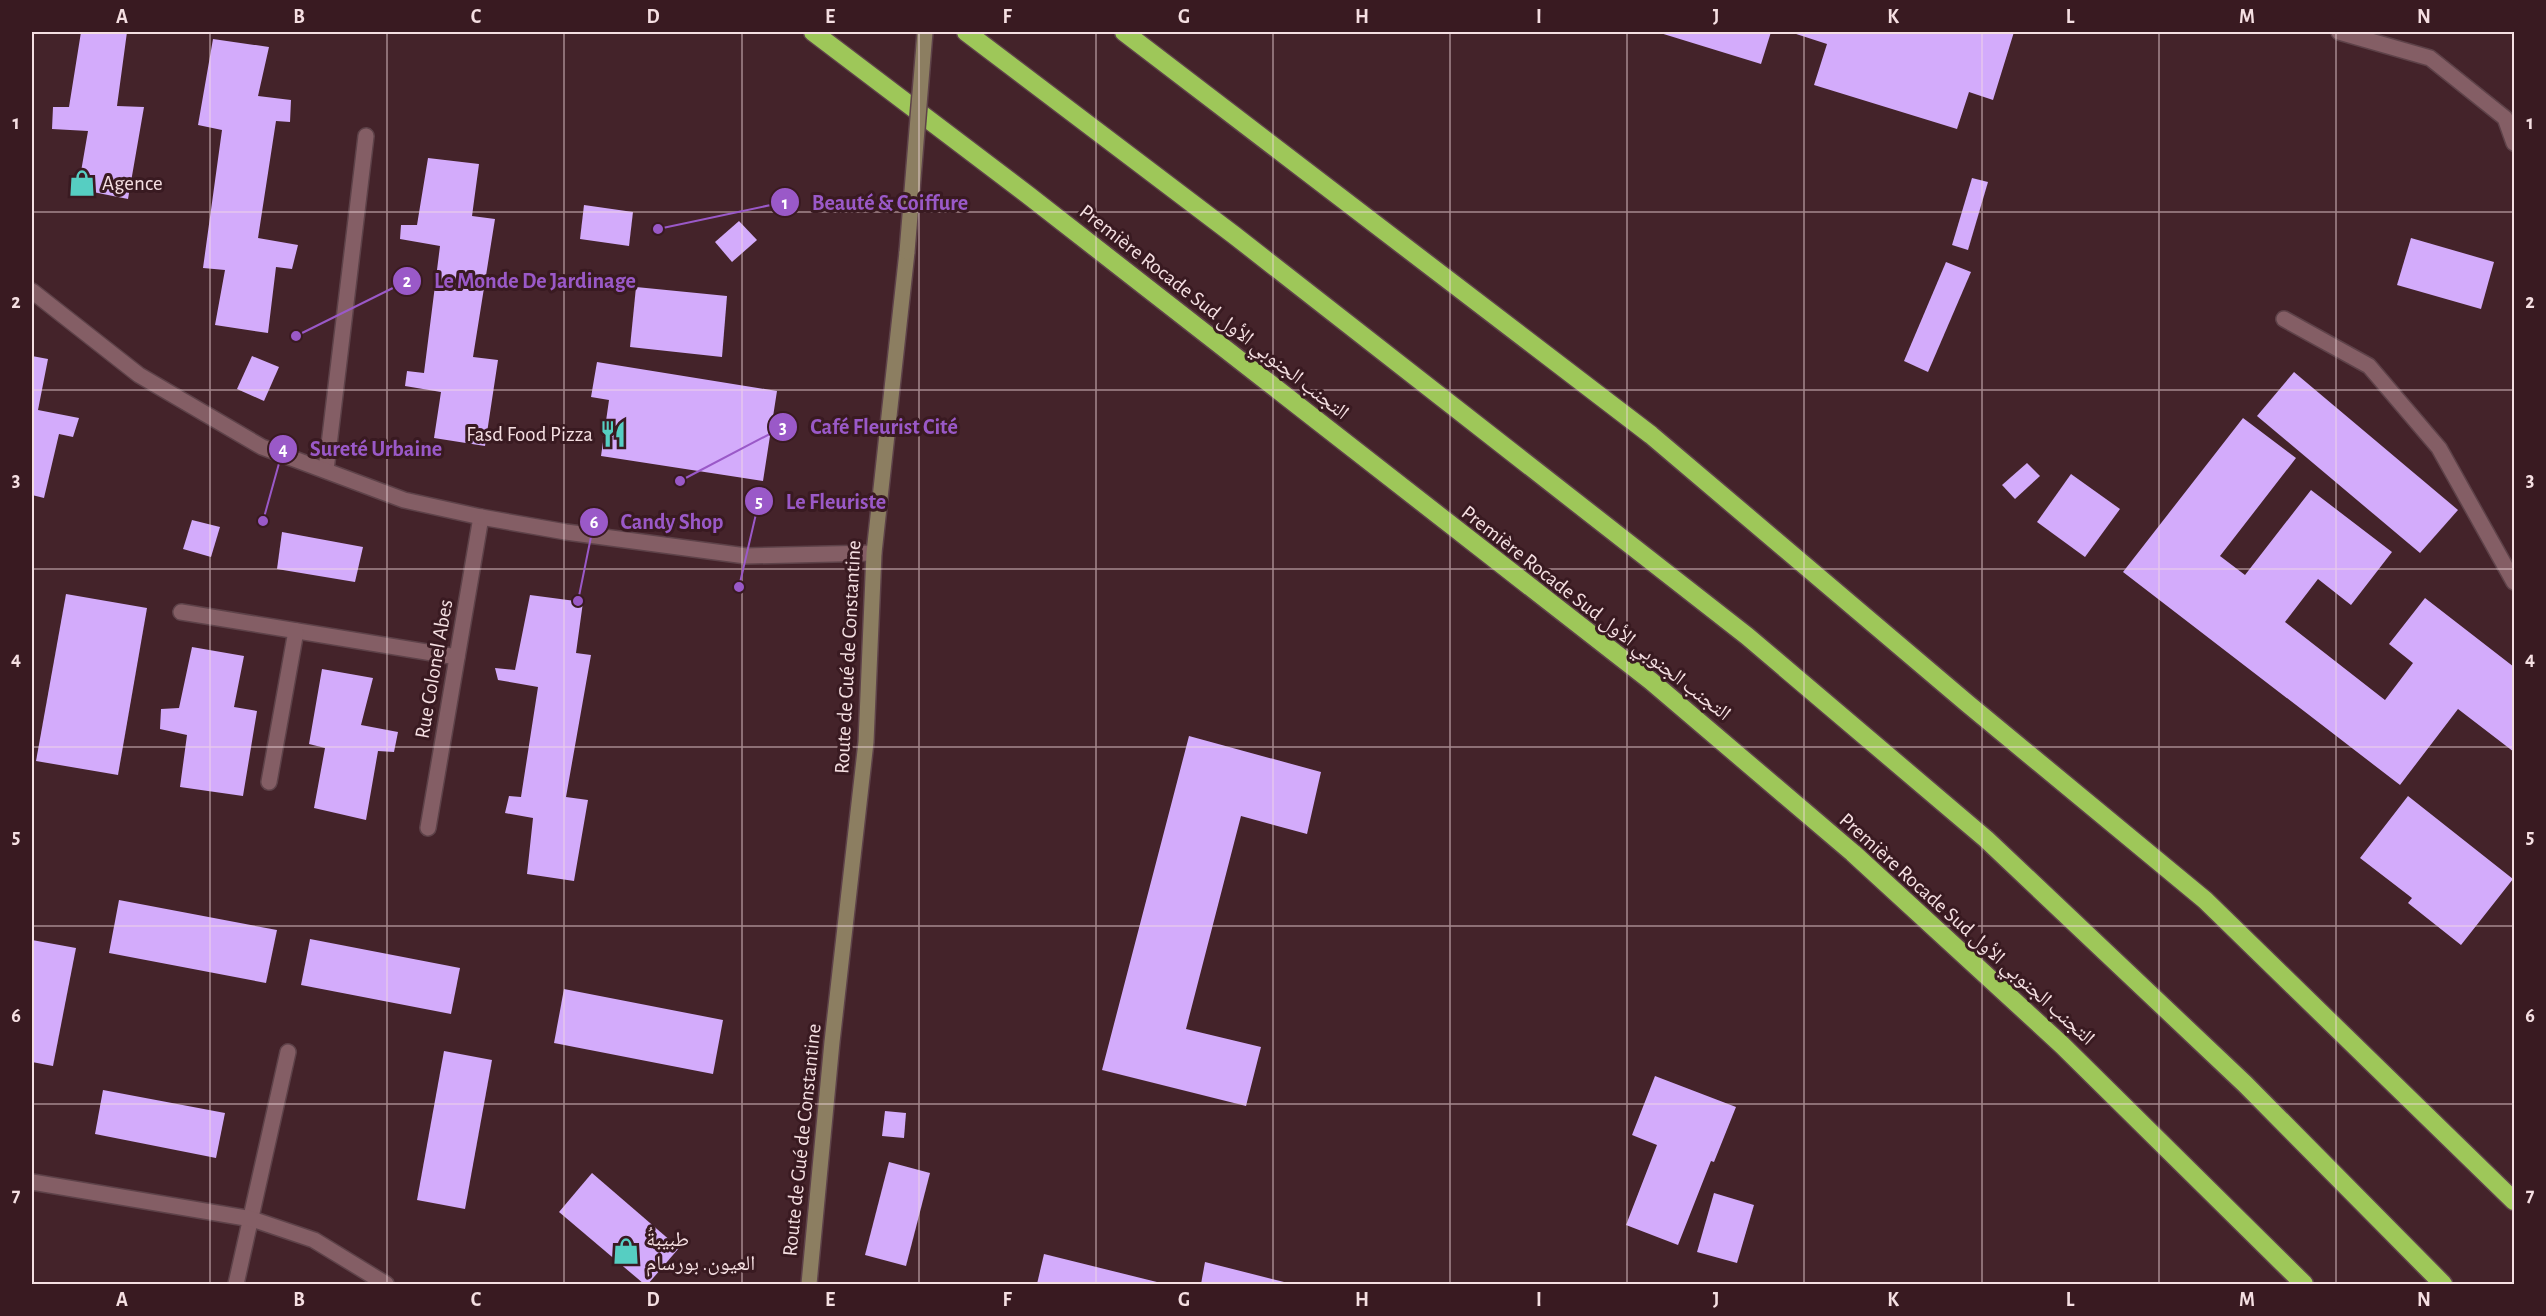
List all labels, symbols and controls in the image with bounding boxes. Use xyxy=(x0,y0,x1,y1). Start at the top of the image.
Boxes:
text: A xyxy=(116,7,128,27)
text: B xyxy=(293,7,305,27)
text: C xyxy=(471,7,482,27)
text: D xyxy=(646,7,660,27)
text: E xyxy=(825,7,835,27)
text: F xyxy=(1002,7,1012,27)
text: G xyxy=(1178,7,1190,27)
text: H xyxy=(1355,7,1369,27)
text: I xyxy=(1536,7,1542,27)
text: J xyxy=(1713,7,1719,27)
text: K xyxy=(1887,7,1899,27)
text: L xyxy=(2066,7,2075,27)
text: M xyxy=(2239,7,2255,27)
text: N xyxy=(2417,7,2431,27)
text: 1 xyxy=(12,113,20,133)
text: 1 xyxy=(2526,113,2534,133)
shop icon: Agence xyxy=(67,168,97,198)
place label: Agence xyxy=(102,173,163,194)
callout: Beauté & Coiffure xyxy=(770,182,980,222)
text: Beauté & Coiffure xyxy=(812,192,968,214)
text: 1 xyxy=(782,195,788,213)
street label: Première Rocade Sud التجنب الجنوبي الأول xyxy=(1072,200,1353,428)
callout: Le Monde De Jardinage xyxy=(392,261,648,301)
text: Le Monde De Jardinage xyxy=(434,270,636,292)
text: 2 xyxy=(403,273,412,291)
text: 2 xyxy=(11,292,21,312)
text: 2 xyxy=(2525,292,2535,312)
callout: Café Fleurist Cité xyxy=(768,407,970,447)
text: Café Fleurist Cité xyxy=(810,416,958,438)
restaurant icon: Fasd Food Pizza xyxy=(598,419,628,449)
text: 3 xyxy=(779,419,787,437)
place label: Fasd Food Pizza xyxy=(466,424,593,445)
callout: Sureté Urbaine xyxy=(268,429,454,469)
text: Sureté Urbaine xyxy=(310,438,442,460)
text: 4 xyxy=(278,441,288,459)
text: 3 xyxy=(12,470,20,490)
text: 3 xyxy=(2526,470,2534,490)
callout: Le Fleuriste xyxy=(744,481,899,521)
text: Le Fleuriste xyxy=(786,491,886,513)
text: 5 xyxy=(755,493,763,511)
street label: Première Rocade Sud التجنب الجنوبي الأول xyxy=(1454,501,1735,729)
callout: Candy Shop xyxy=(579,502,736,542)
text: Candy Shop xyxy=(620,511,724,534)
text: 6 xyxy=(590,514,599,532)
street label: Route de Gué de Constantine xyxy=(831,540,865,774)
street label: Rue Colonel Abes xyxy=(411,598,457,740)
text: 4 xyxy=(11,649,21,669)
text: 4 xyxy=(2525,649,2535,669)
street label: Première Rocade Sud التجنب الجنوبي الأول xyxy=(1832,809,2099,1053)
text: 5 xyxy=(12,827,20,847)
text: 5 xyxy=(2526,827,2534,847)
text: 6 xyxy=(11,1006,21,1026)
text: 6 xyxy=(2525,1006,2535,1026)
street label: Route de Gué de Constantine xyxy=(779,1023,825,1257)
text: 7 xyxy=(12,1185,21,1205)
text: 7 xyxy=(2526,1185,2535,1205)
place label: طبيبةُ العيون. بورسام xyxy=(646,1227,755,1277)
shop icon: طبيبةُ العيون. بورسام xyxy=(611,1236,641,1266)
text: A xyxy=(116,1290,128,1310)
text: B xyxy=(293,1290,305,1310)
text: C xyxy=(471,1290,482,1310)
text: D xyxy=(646,1290,660,1310)
text: E xyxy=(825,1290,835,1310)
text: F xyxy=(1002,1290,1012,1310)
text: G xyxy=(1178,1290,1190,1310)
text: H xyxy=(1355,1290,1369,1310)
text: I xyxy=(1536,1290,1542,1310)
text: J xyxy=(1713,1290,1719,1310)
text: K xyxy=(1887,1290,1899,1310)
text: L xyxy=(2066,1290,2075,1310)
text: M xyxy=(2239,1290,2255,1310)
text: N xyxy=(2417,1290,2431,1310)

